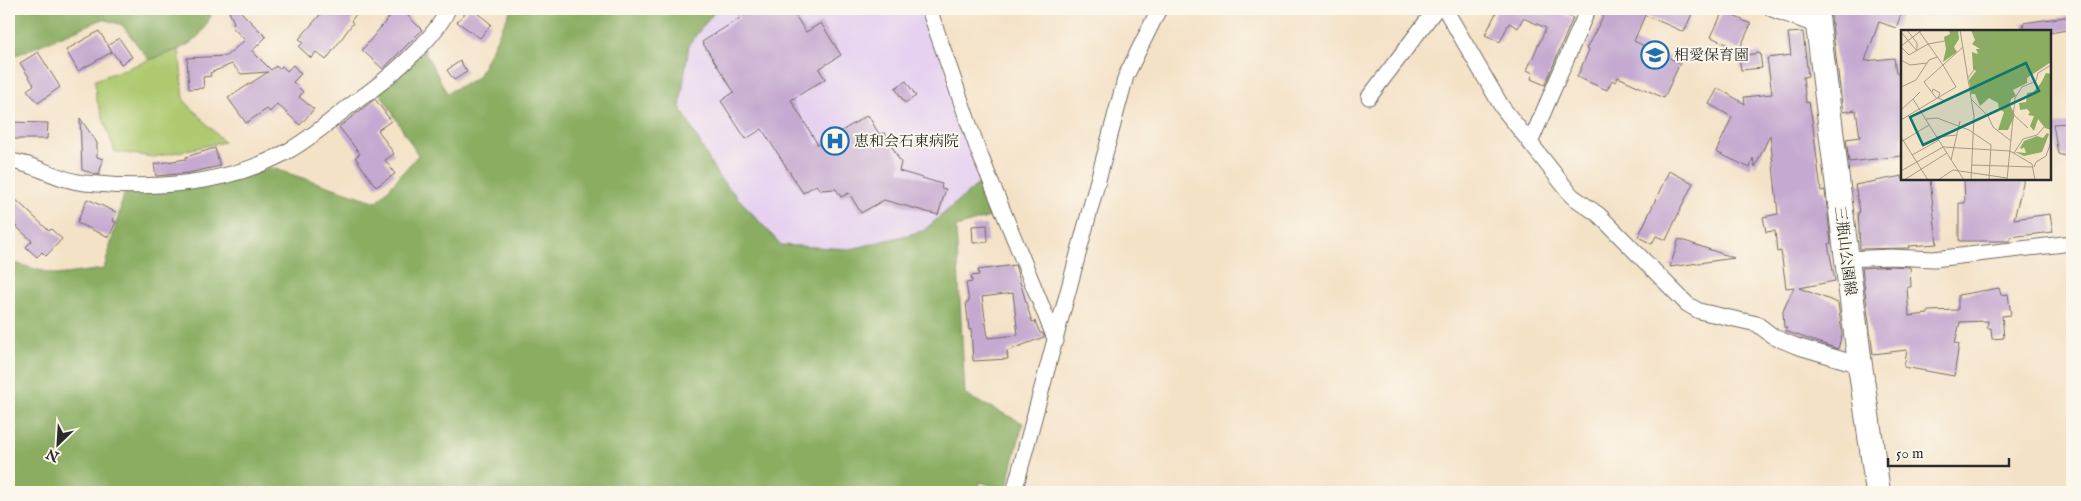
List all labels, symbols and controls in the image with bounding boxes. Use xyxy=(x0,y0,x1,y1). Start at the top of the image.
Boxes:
inset map xyxy=(1901,30,2051,180)
school or university icon: 相愛保育園 xyxy=(1640,40,1670,70)
place label: 相愛保育園 xyxy=(1674,46,1749,65)
hospital icon: 恵和会石東病院 xyxy=(820,126,850,156)
place label: 恵和会石東病院 xyxy=(854,132,959,151)
street label: 三瓶山公園線 xyxy=(1830,205,1860,297)
north arrow xyxy=(32,418,82,468)
scale bar xyxy=(1888,436,2010,468)
text: N xyxy=(44,444,63,466)
text: 50 m xyxy=(1896,444,1924,463)

